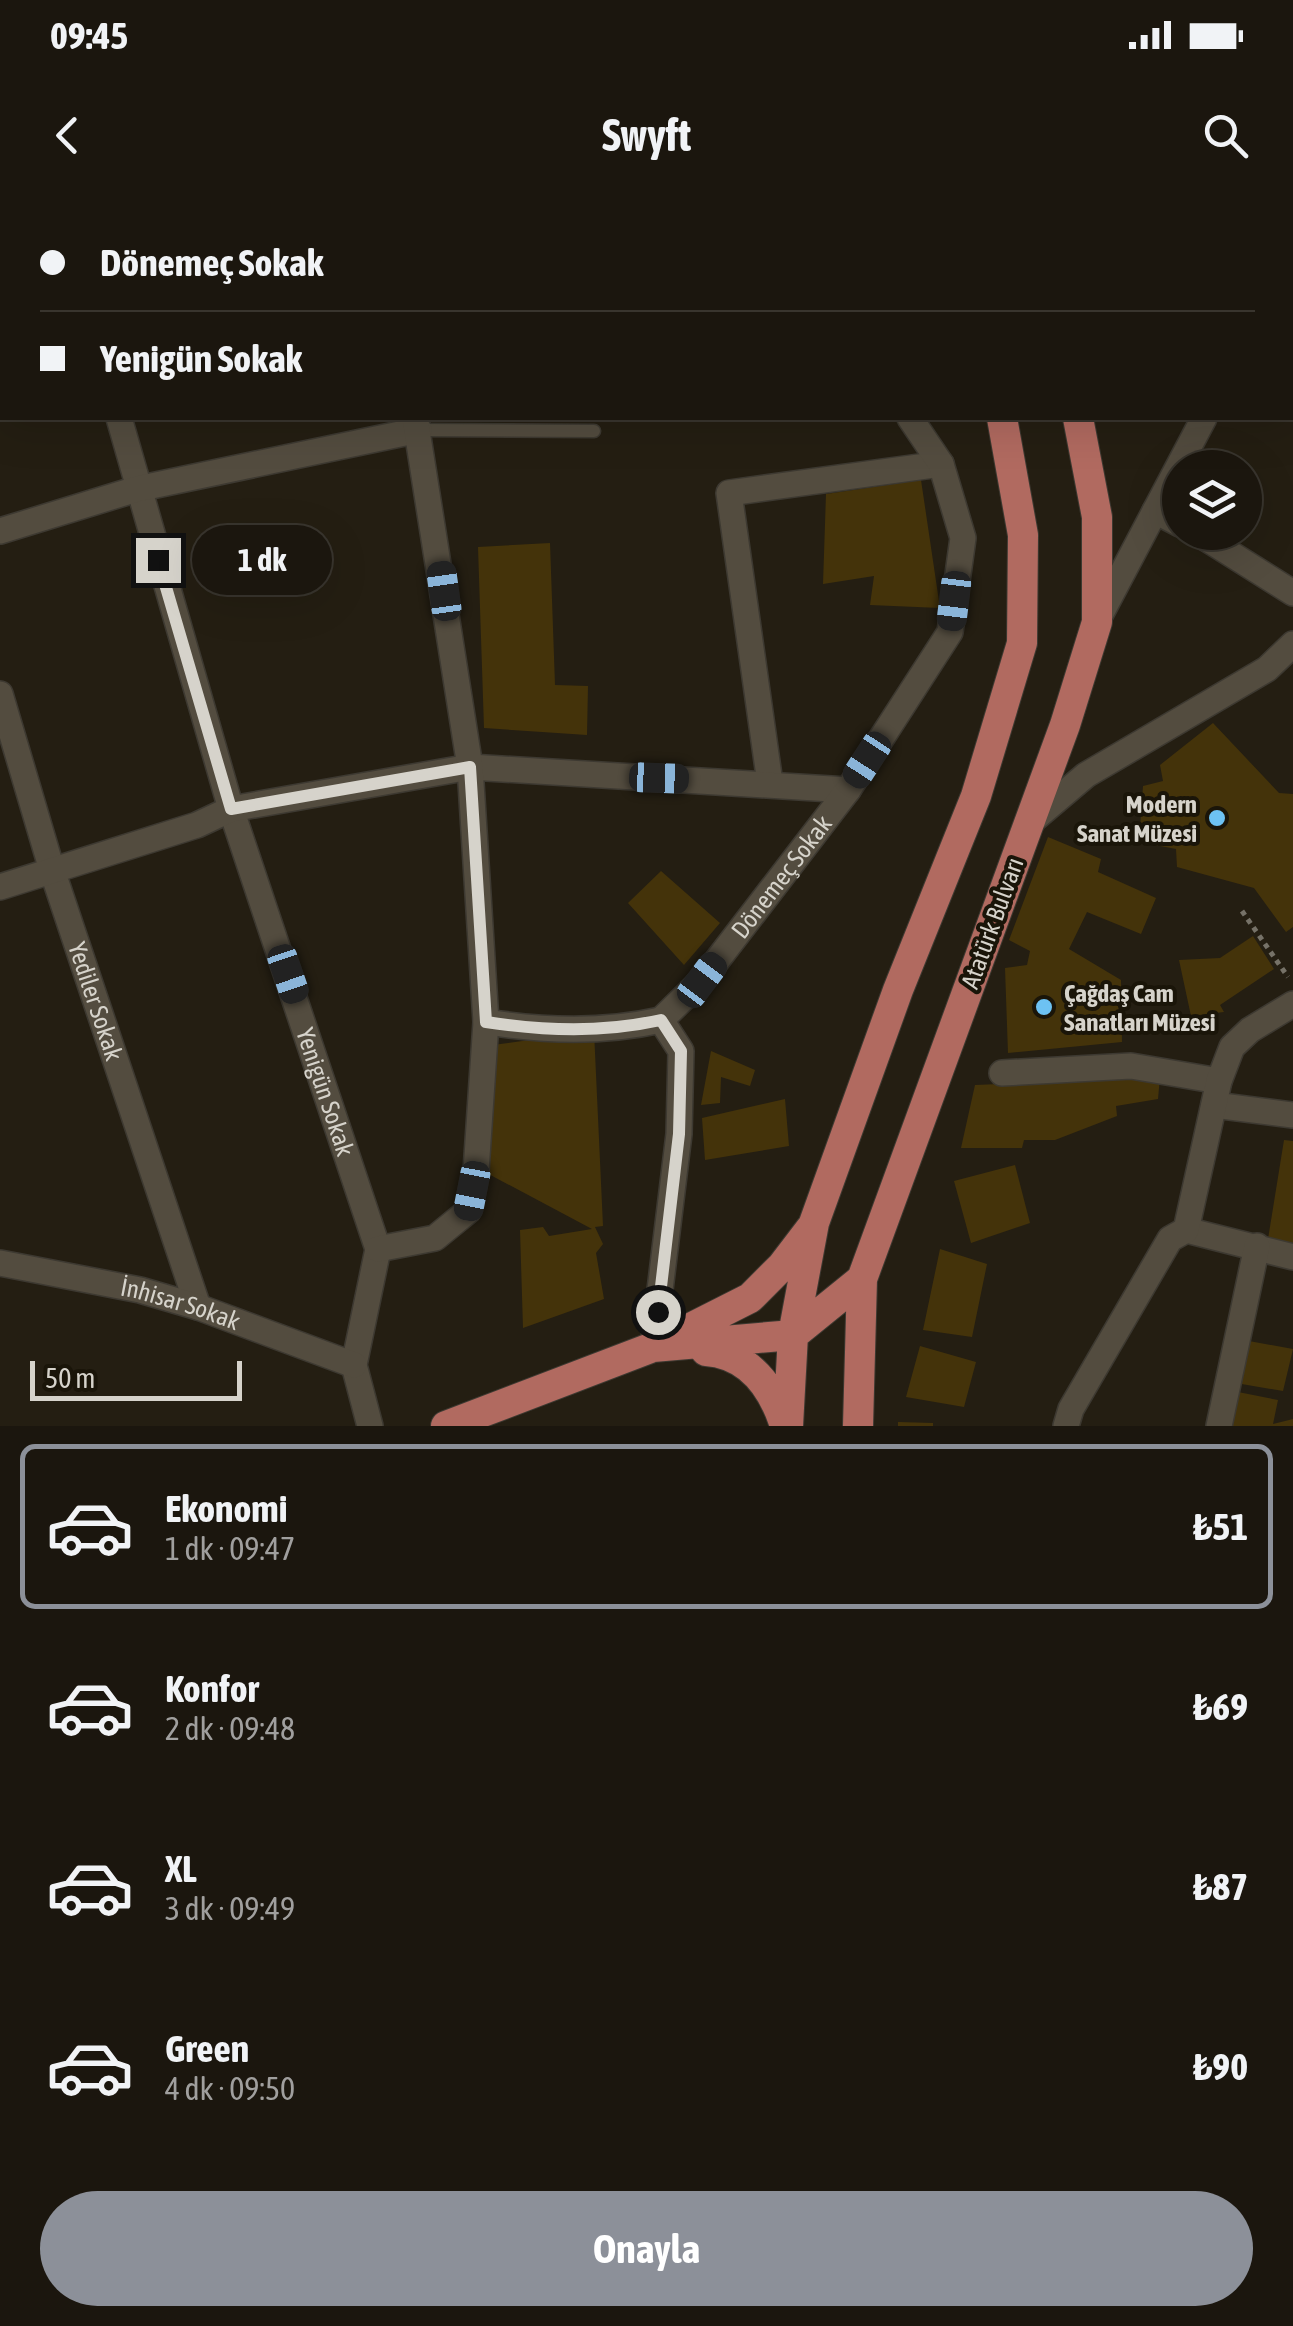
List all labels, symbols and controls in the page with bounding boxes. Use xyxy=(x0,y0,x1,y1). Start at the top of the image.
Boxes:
text: 09:45 xyxy=(50,14,128,57)
icon: back xyxy=(40,108,95,163)
icon: search xyxy=(1198,108,1253,163)
text: Swyft xyxy=(602,109,691,161)
text: Dönemeç Sokak xyxy=(100,241,323,284)
text: Yenigün Sokak xyxy=(100,337,302,380)
map controls xyxy=(1162,450,1262,550)
button: layers xyxy=(1162,450,1262,550)
callout: 1 dk xyxy=(193,525,333,595)
route end xyxy=(136,538,181,583)
text: 1 dk xyxy=(238,541,286,578)
car xyxy=(425,559,463,623)
car xyxy=(935,569,973,633)
car xyxy=(838,727,896,793)
car xyxy=(628,762,690,794)
place label: Modern Sanat Müzesi xyxy=(1077,790,1197,847)
marker: Modern Sanat Müzesi xyxy=(1206,807,1228,829)
street label: Dönemeç Sokak xyxy=(725,810,837,944)
street label: Atatürk Bulvarı xyxy=(955,854,1029,992)
street label: Yediler Sokak xyxy=(63,939,129,1064)
car xyxy=(264,941,312,1007)
car xyxy=(672,947,732,1013)
place label: Çağdaş Cam Sanatları Müzesi xyxy=(1064,979,1215,1036)
marker: Çağdaş Cam Sanatları Müzesi xyxy=(1033,996,1055,1018)
street label: Yenigün Sokak xyxy=(291,1024,360,1160)
car xyxy=(452,1159,492,1223)
street label: İnhisar Sokak xyxy=(118,1273,244,1335)
route start xyxy=(636,1290,681,1335)
scale bar xyxy=(30,1356,242,1400)
text: 50 m xyxy=(45,1362,95,1394)
icon: car xyxy=(45,1482,135,1572)
text: Ekonomi xyxy=(165,1487,287,1530)
text: ₺51 xyxy=(1193,1505,1248,1548)
text: 1 dk · 09:47 xyxy=(165,1530,295,1567)
icon: car xyxy=(45,1662,135,1752)
text: Konfor xyxy=(165,1667,259,1710)
text: ₺69 xyxy=(1193,1685,1248,1728)
text: 2 dk · 09:48 xyxy=(165,1710,295,1747)
icon: car xyxy=(45,1842,135,1932)
text: XL xyxy=(165,1847,197,1890)
text: ₺87 xyxy=(1193,1865,1248,1908)
text: 3 dk · 09:49 xyxy=(165,1890,295,1927)
icon: car xyxy=(45,2022,135,2112)
text: Green xyxy=(165,2027,249,2070)
text: ₺90 xyxy=(1193,2045,1248,2088)
text: 4 dk · 09:50 xyxy=(165,2070,295,2107)
button: Onayla xyxy=(40,2191,1253,2306)

